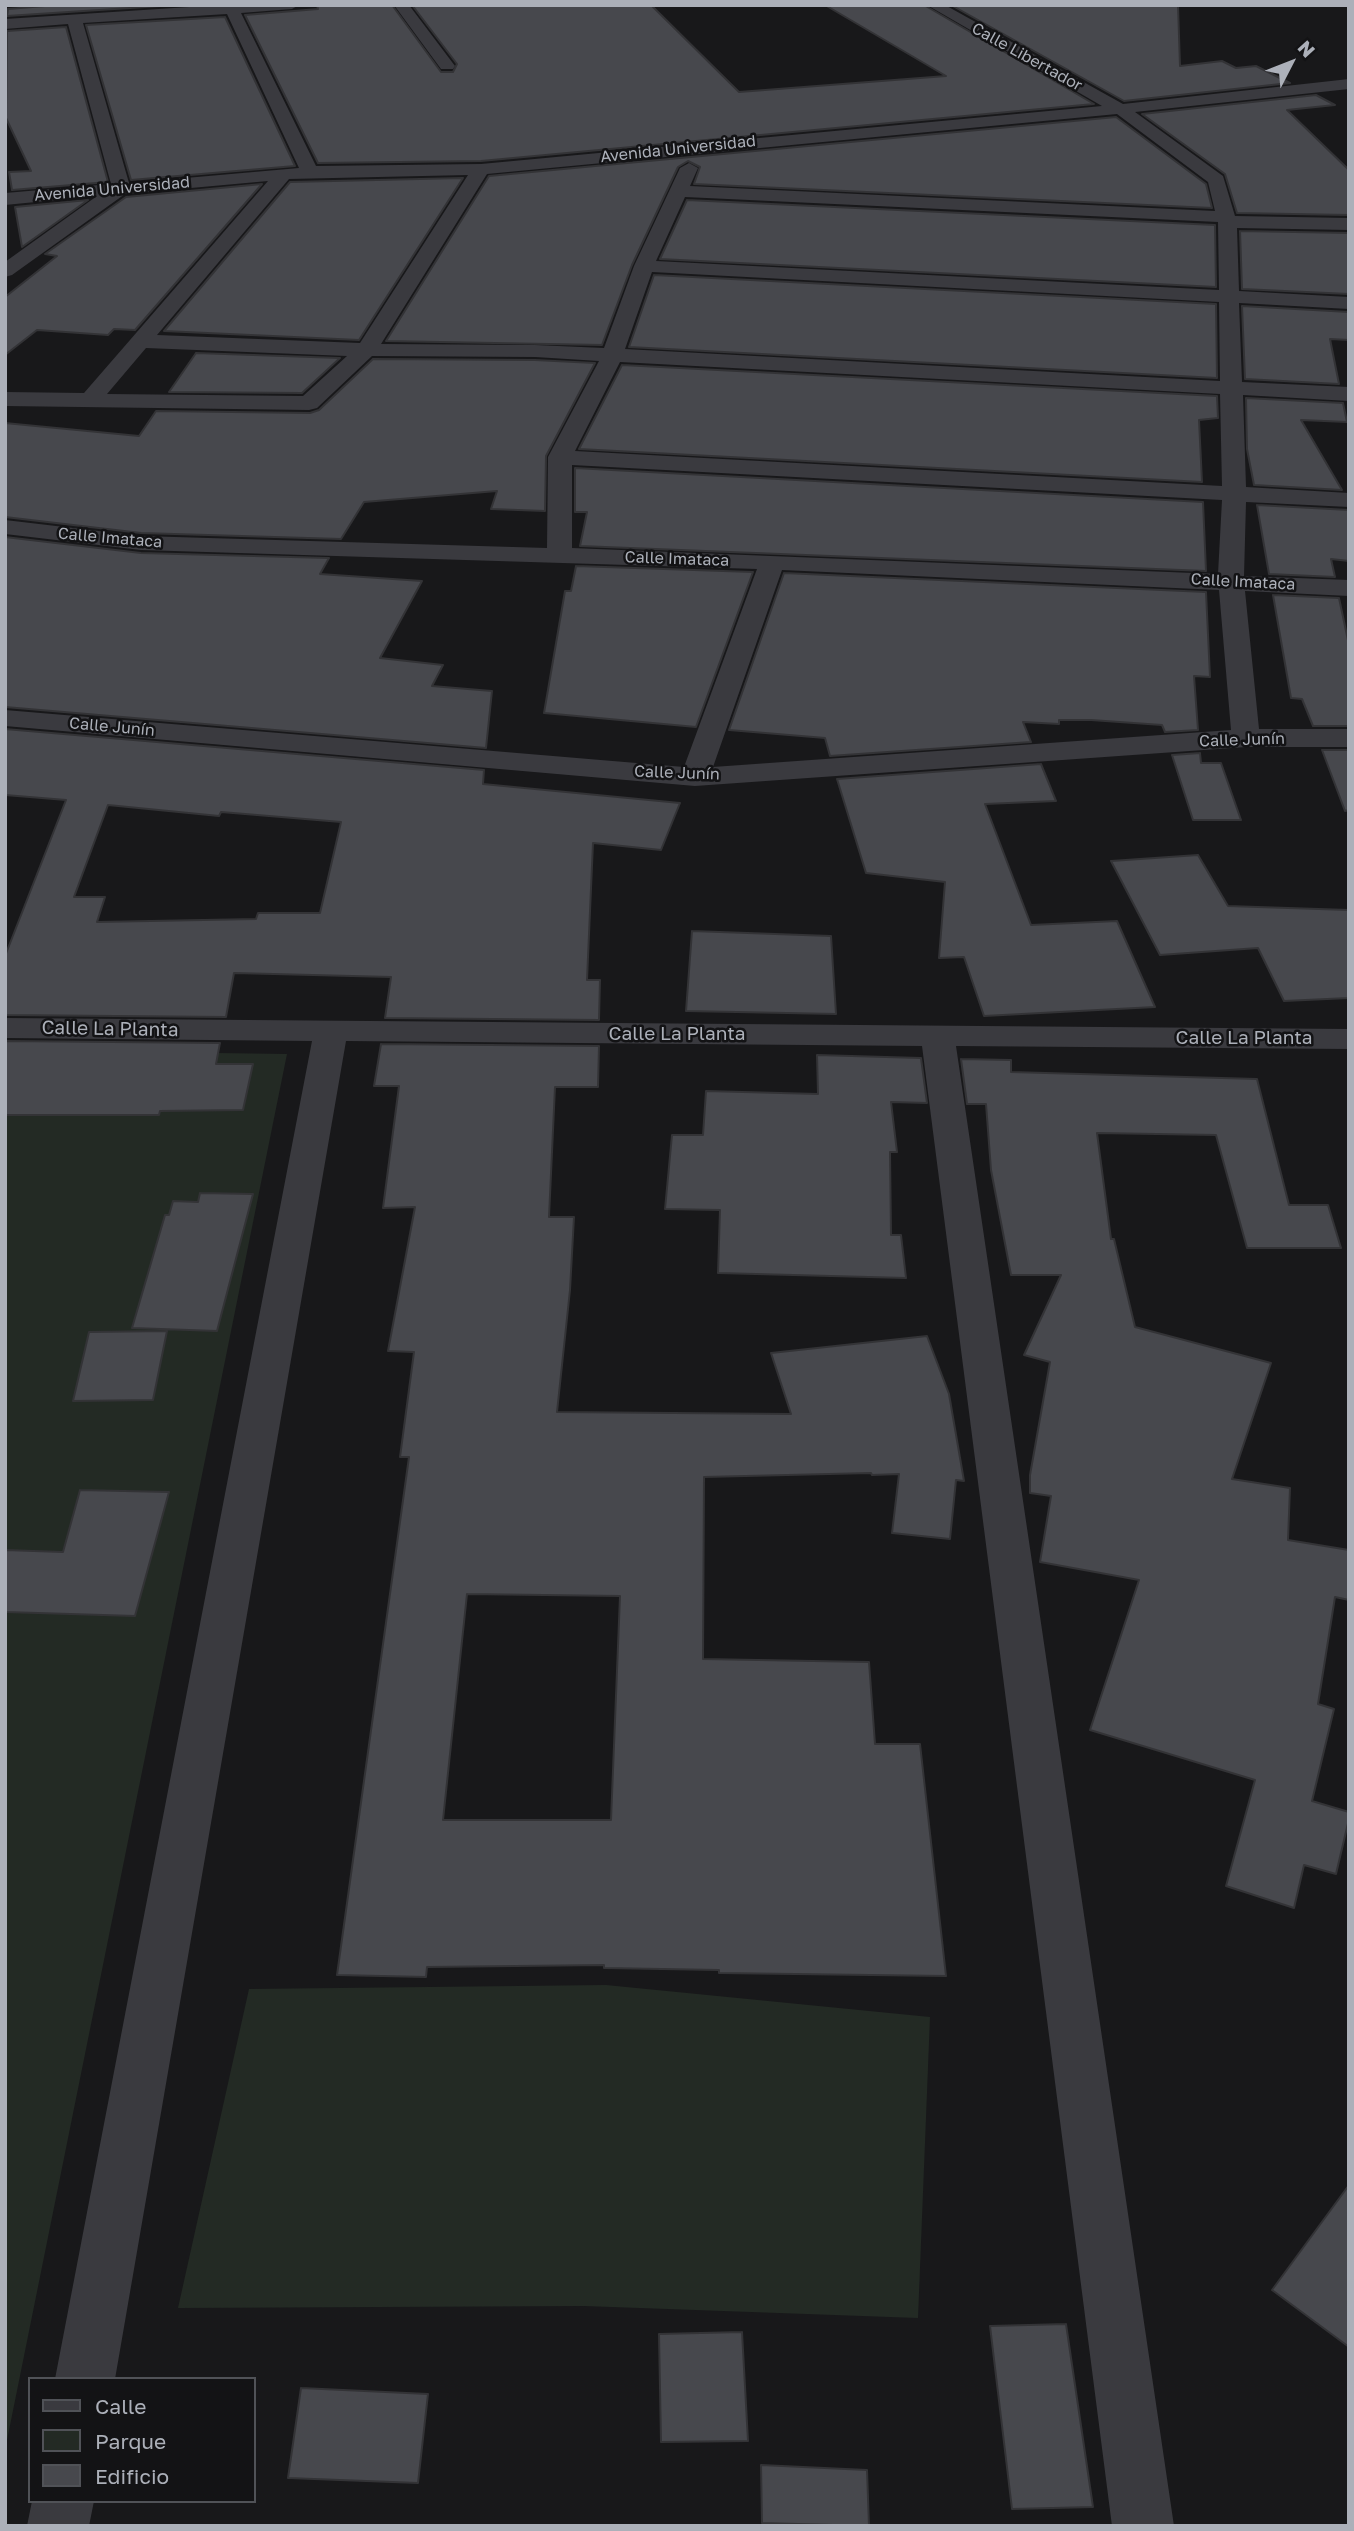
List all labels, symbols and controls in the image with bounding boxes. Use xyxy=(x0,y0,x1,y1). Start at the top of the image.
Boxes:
street label: Calle Libertador xyxy=(968,19,1086,95)
north arrow xyxy=(1256,28,1326,98)
text: N xyxy=(1294,36,1320,62)
street label: Avenida Universidad xyxy=(599,131,757,167)
street label: Avenida Universidad xyxy=(33,173,191,205)
street label: Calle Imataca xyxy=(57,524,163,552)
street label: Calle Imataca xyxy=(624,548,730,570)
street label: Calle Imataca xyxy=(1190,570,1296,594)
street label: Calle Junín xyxy=(68,714,156,740)
street label: Calle Junín xyxy=(1199,729,1285,751)
street label: Calle Junín xyxy=(634,762,720,784)
street label: Calle La Planta xyxy=(41,1016,179,1042)
street label: Calle La Planta xyxy=(609,1023,745,1045)
street label: Calle La Planta xyxy=(1176,1027,1312,1049)
legend xyxy=(28,2377,256,2503)
text: Calle xyxy=(95,2393,147,2419)
text: Parque xyxy=(95,2428,166,2454)
text: Edificio xyxy=(95,2463,169,2489)

